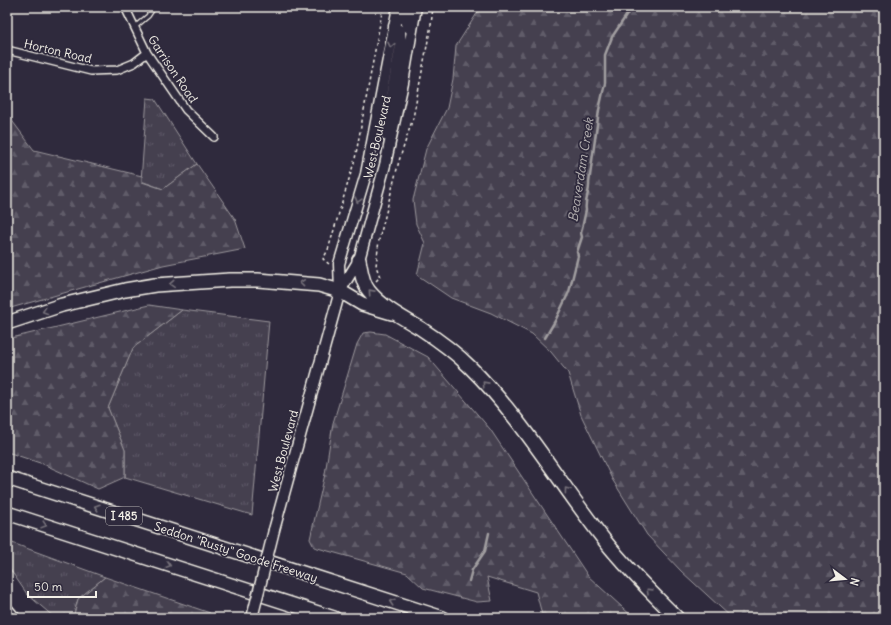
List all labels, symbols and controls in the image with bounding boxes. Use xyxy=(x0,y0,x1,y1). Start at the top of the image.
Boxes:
street label: Garrison Road xyxy=(145,32,201,106)
street label: Horton Road xyxy=(23,36,93,66)
one-way arrow xyxy=(387,42,395,48)
street label: West Boulevard xyxy=(360,94,394,180)
water label: Beaverdam Creek xyxy=(564,115,598,223)
one-way arrow xyxy=(354,196,363,203)
one-way arrow xyxy=(299,278,305,287)
one-way arrow xyxy=(169,279,175,288)
one-way arrow xyxy=(368,289,375,296)
one-way arrow xyxy=(42,306,49,315)
one-way arrow xyxy=(483,381,490,389)
street label: West Boulevard xyxy=(265,408,301,494)
one-way arrow xyxy=(565,487,572,494)
one-way arrow xyxy=(94,503,101,512)
road number: I 485 xyxy=(106,507,142,525)
street label: Seddon "Rusty" Goode Freeway xyxy=(152,518,320,586)
one-way arrow xyxy=(40,520,47,529)
north arrow xyxy=(825,559,865,599)
one-way arrow xyxy=(164,560,171,569)
scale bar xyxy=(28,573,96,599)
text: N xyxy=(847,576,862,587)
text: 50 m xyxy=(34,579,63,594)
one-way arrow xyxy=(646,588,654,596)
one-way arrow xyxy=(389,598,396,607)

